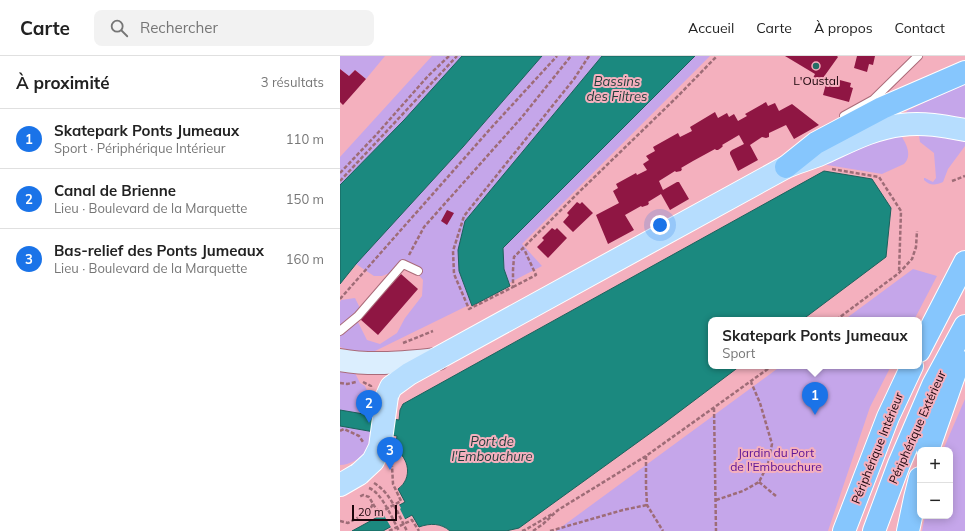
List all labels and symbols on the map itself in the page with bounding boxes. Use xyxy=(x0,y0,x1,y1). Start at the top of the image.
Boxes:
marker: L'Oustal xyxy=(811,61,821,71)
water label: Bassins des Filtres xyxy=(587,73,647,104)
place label: L'Oustal xyxy=(793,73,839,88)
your location xyxy=(650,215,670,235)
street label: Périphérique Extérieur xyxy=(885,368,949,486)
pin: 1 xyxy=(802,382,828,415)
street label: Périphérique Intérieur xyxy=(848,389,906,506)
pin: 2 xyxy=(356,390,382,423)
water label: Port de l'Embouchure xyxy=(451,433,533,464)
pin: 3 xyxy=(377,437,403,470)
park label: Jardin du Port de l'Embouchure xyxy=(730,445,822,474)
scale bar xyxy=(352,503,397,522)

